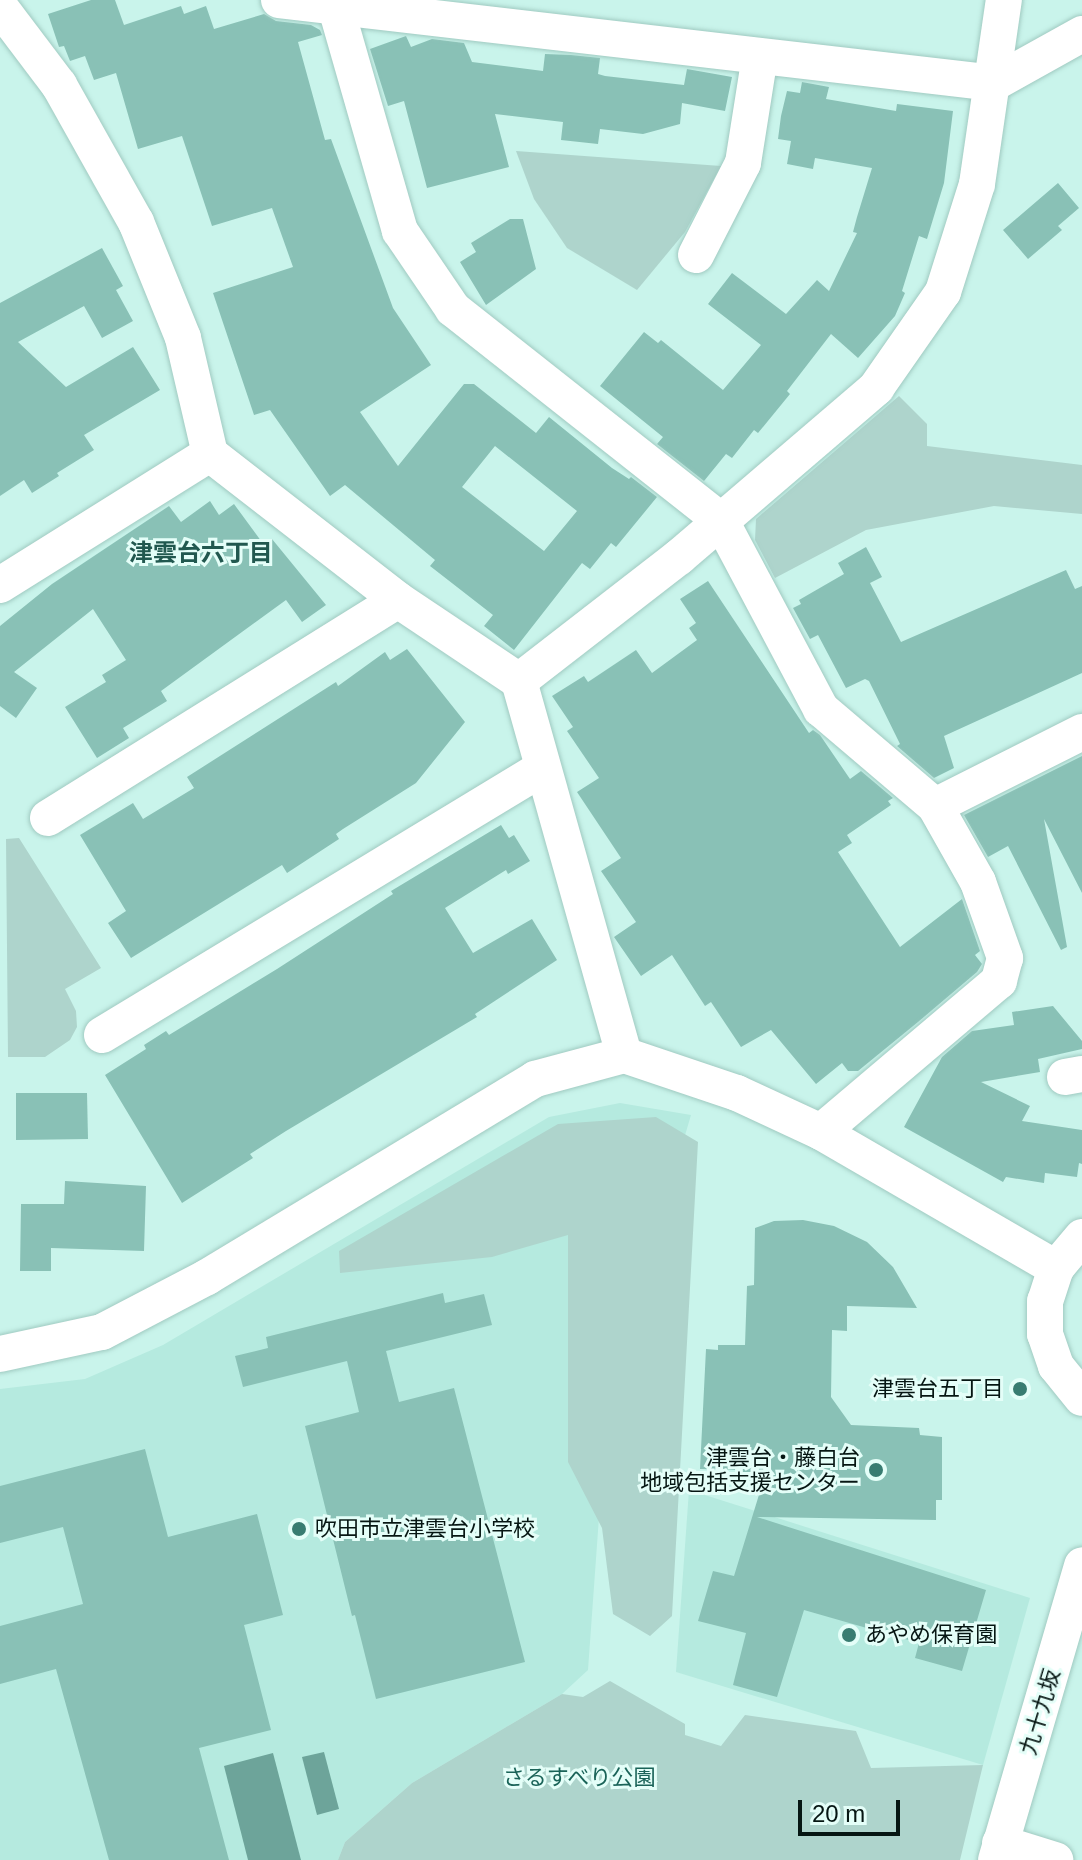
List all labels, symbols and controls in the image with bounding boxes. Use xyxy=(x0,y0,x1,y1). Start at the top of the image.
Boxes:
district label: 津雲台六丁目 xyxy=(129,539,273,567)
place label: 津雲台五丁目 xyxy=(872,1376,1004,1402)
marker: 津雲台五丁目 xyxy=(1011,1380,1029,1398)
place label: 津雲台・藤白台 地域包括支援センター xyxy=(640,1444,860,1496)
marker: 津雲台・藤白台 地域包括支援センター xyxy=(867,1461,885,1479)
place label: 吹田市立津雲台小学校 xyxy=(315,1516,535,1542)
marker: 吹田市立津雲台小学校 xyxy=(290,1520,308,1538)
place label: あやめ保育園 xyxy=(865,1622,997,1648)
marker: あやめ保育園 xyxy=(840,1626,858,1644)
street label: 九十九坂 xyxy=(1015,1666,1065,1758)
park label: さるすべり公園 xyxy=(502,1765,656,1791)
scale bar xyxy=(802,1784,904,1834)
text: 20 m xyxy=(812,1800,865,1827)

